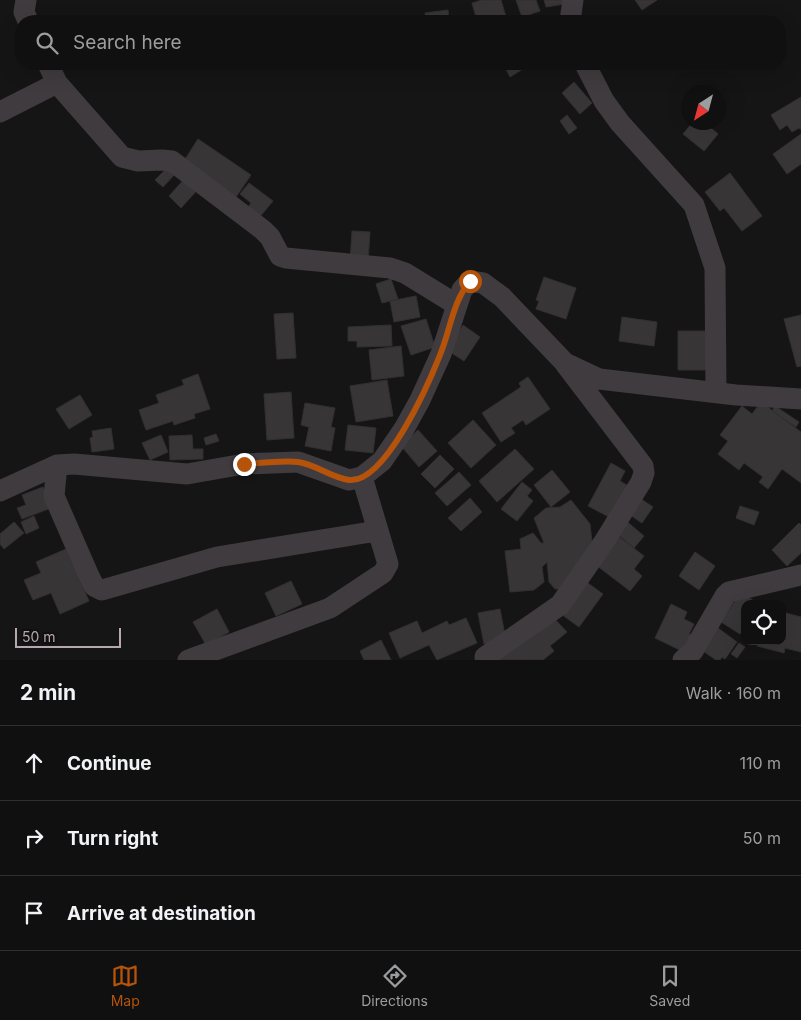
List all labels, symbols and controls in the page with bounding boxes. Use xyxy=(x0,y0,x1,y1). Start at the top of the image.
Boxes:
search box xyxy=(15,15,786,70)
icon: search xyxy=(33,29,61,57)
text: Search here xyxy=(73,31,182,54)
north arrow xyxy=(681,85,726,130)
route start xyxy=(459,270,482,293)
route end xyxy=(233,453,256,476)
map controls xyxy=(741,600,786,645)
button: locate xyxy=(741,600,786,645)
scale bar xyxy=(15,625,121,648)
text: 50 m xyxy=(22,628,56,645)
text: 2 min xyxy=(20,680,76,705)
text: Walk · 160 m xyxy=(686,683,781,703)
icon: ahead xyxy=(20,749,48,777)
text: Continue xyxy=(67,752,152,775)
text: 110 m xyxy=(739,753,781,773)
icon: right xyxy=(20,824,48,852)
text: Turn right xyxy=(67,827,158,850)
text: 50 m xyxy=(743,828,781,848)
icon: arrive xyxy=(20,899,48,927)
text: Arrive at destination xyxy=(67,902,256,925)
tab: Map xyxy=(111,962,140,1009)
tab: Directions xyxy=(361,962,428,1009)
tab: Saved xyxy=(649,962,690,1009)

